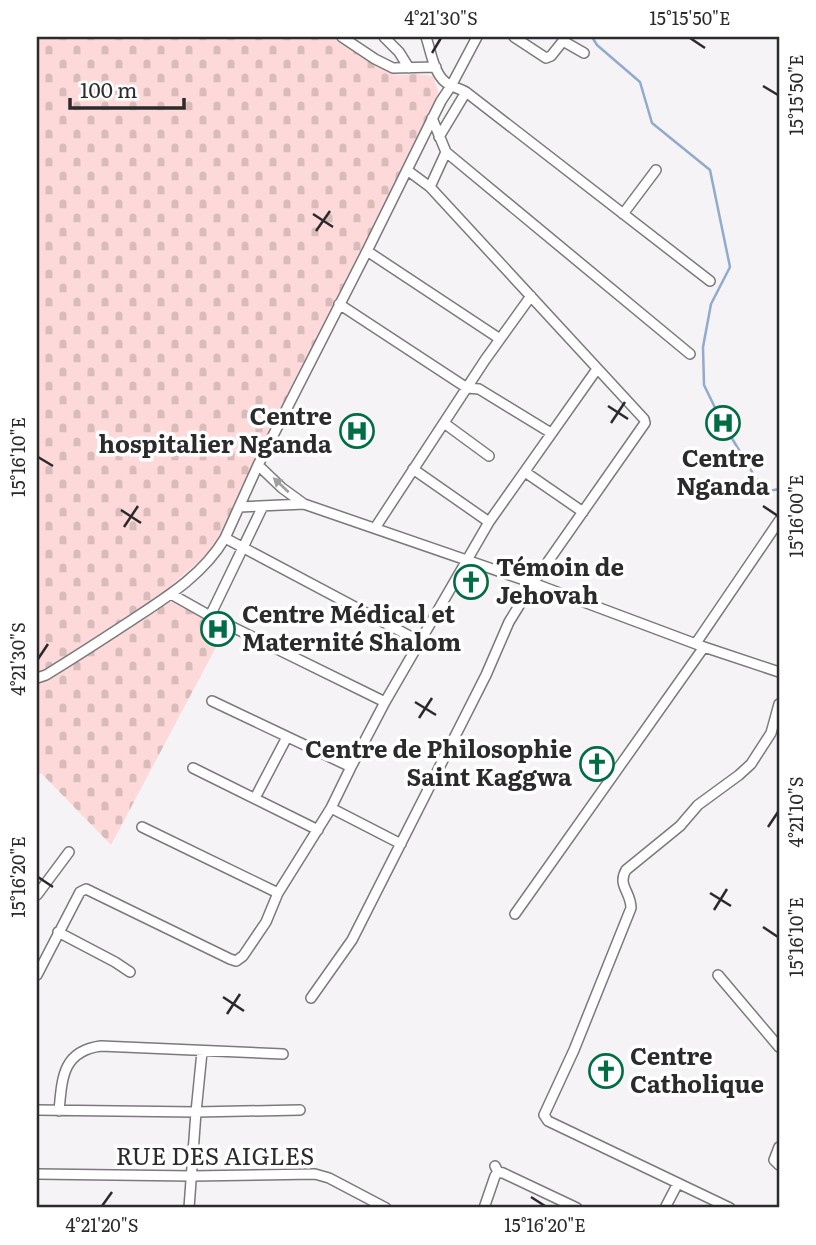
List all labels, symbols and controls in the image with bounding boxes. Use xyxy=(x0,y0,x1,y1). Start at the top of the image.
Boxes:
text: 4°21'30"S xyxy=(404,4,478,31)
text: 15°15'50"E xyxy=(649,4,731,31)
text: 15°15'50"E xyxy=(782,54,809,136)
scale bar xyxy=(70,66,184,110)
text: 100 m xyxy=(80,73,137,104)
place label: Centre hospitalier Nganda xyxy=(99,397,332,460)
hospital icon: Centre Nganda xyxy=(704,404,742,442)
hospital icon: Centre hospitalier Nganda xyxy=(338,412,376,450)
text: 15°16'10"E xyxy=(4,417,31,497)
place label: Centre Nganda xyxy=(676,439,770,502)
text: 15°16'00"E xyxy=(782,475,809,557)
one-way arrow xyxy=(272,477,289,494)
place label: Témoin de Jehovah xyxy=(496,548,624,611)
church icon: Témoin de Jehovah xyxy=(452,563,490,601)
place label: Centre Médical et Maternité Shalom xyxy=(242,595,461,658)
hospital icon: Centre Médical et Maternité Shalom xyxy=(199,610,237,648)
text: 4°21'30"S xyxy=(4,622,31,696)
place label: Centre de Philosophie Saint Kaggwa xyxy=(305,730,572,793)
church icon: Centre de Philosophie Saint Kaggwa xyxy=(578,745,616,783)
text: 4°21'10"S xyxy=(782,776,809,848)
text: 15°16'20"E xyxy=(4,836,31,918)
text: 15°16'10"E xyxy=(782,897,809,977)
place label: Centre Catholique xyxy=(630,1037,764,1100)
church icon: Centre Catholique xyxy=(587,1052,625,1090)
street label: RUE DES AIGLES xyxy=(116,1137,314,1172)
text: 4°21'20"S xyxy=(66,1211,138,1238)
text: 15°16'20"E xyxy=(504,1211,586,1238)

